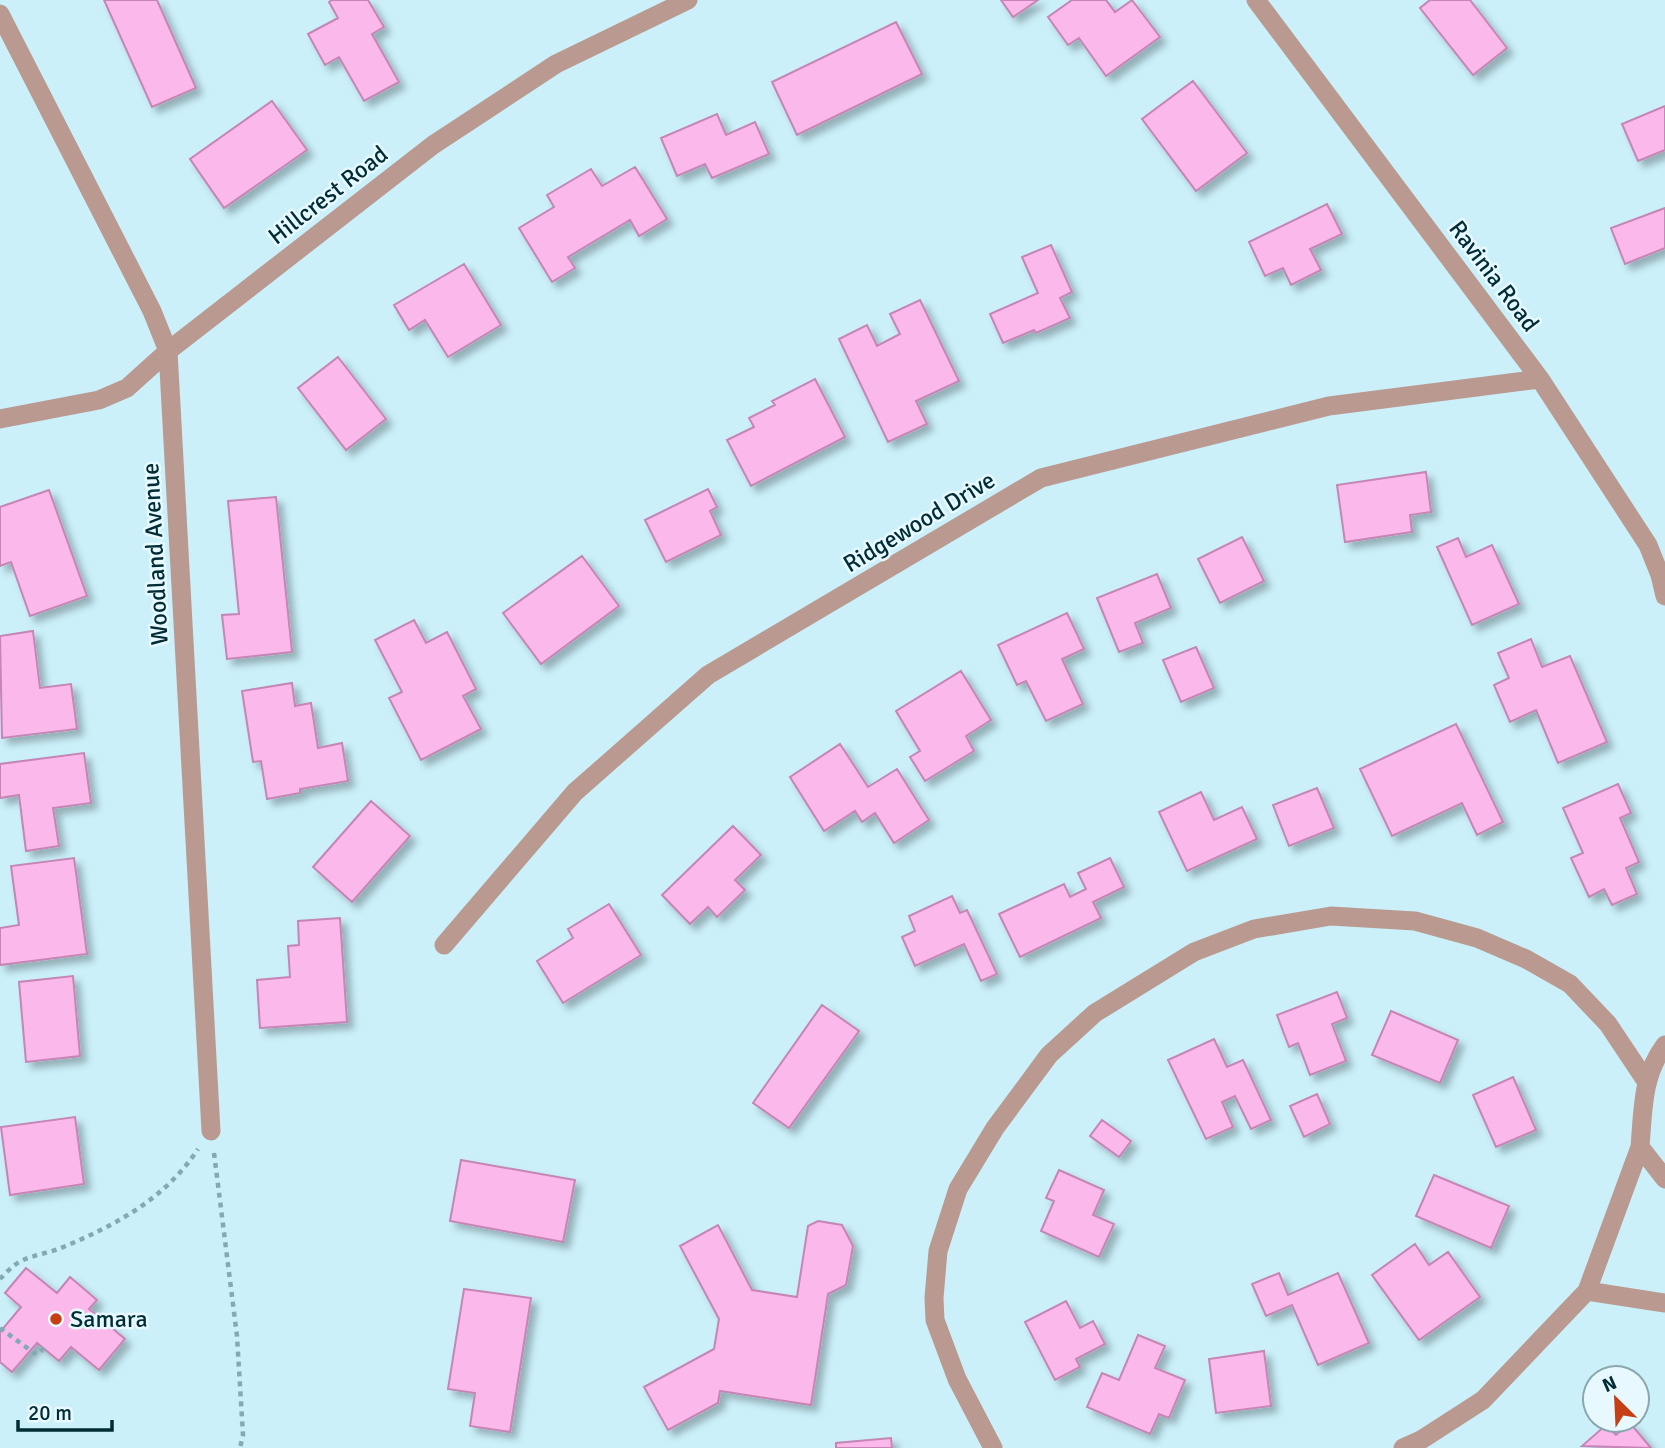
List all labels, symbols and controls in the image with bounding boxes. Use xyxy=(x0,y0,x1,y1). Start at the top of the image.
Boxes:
street label: Hillcrest Road xyxy=(262,139,394,251)
street label: Ravinia Road xyxy=(1442,214,1546,338)
street label: Woodland Avenue xyxy=(135,462,175,646)
street label: Ridgewood Drive xyxy=(838,465,1000,579)
place label: Samara xyxy=(70,1304,148,1334)
marker: Samara xyxy=(48,1311,64,1327)
north arrow xyxy=(1581,1364,1651,1434)
text: N xyxy=(1599,1371,1620,1398)
scale bar xyxy=(18,1388,112,1432)
text: 20 m xyxy=(28,1400,72,1426)

